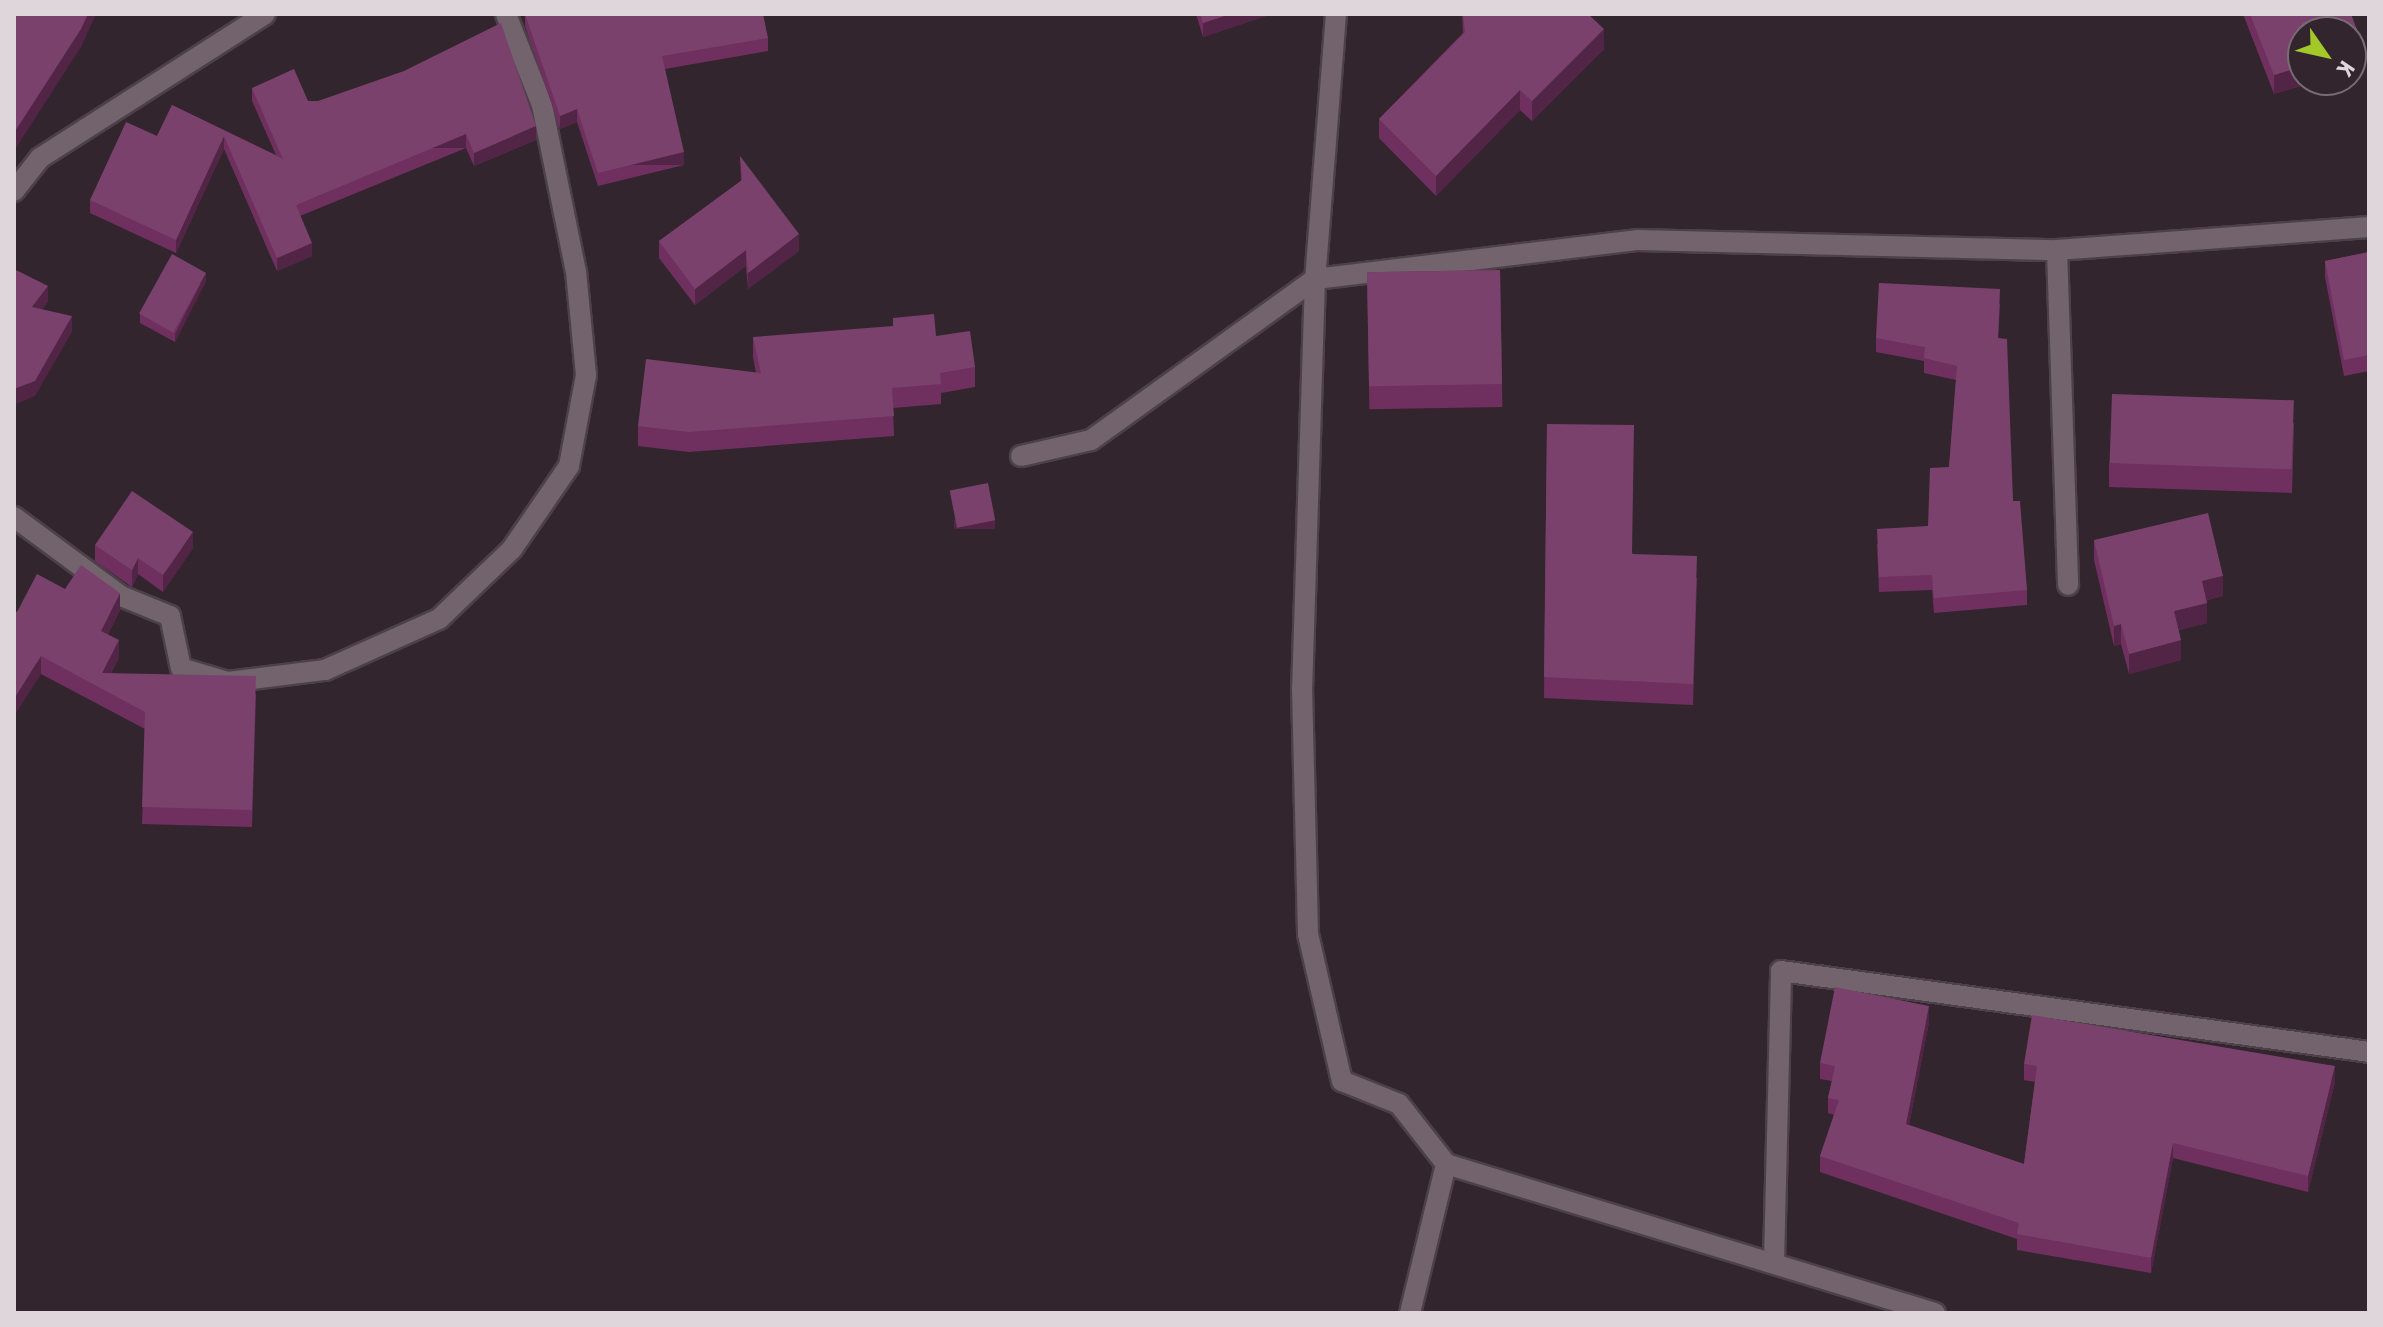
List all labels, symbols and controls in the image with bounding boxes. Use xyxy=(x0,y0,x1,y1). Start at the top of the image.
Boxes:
north arrow xyxy=(2287,16,2367,96)
text: K xyxy=(2332,57,2359,81)

